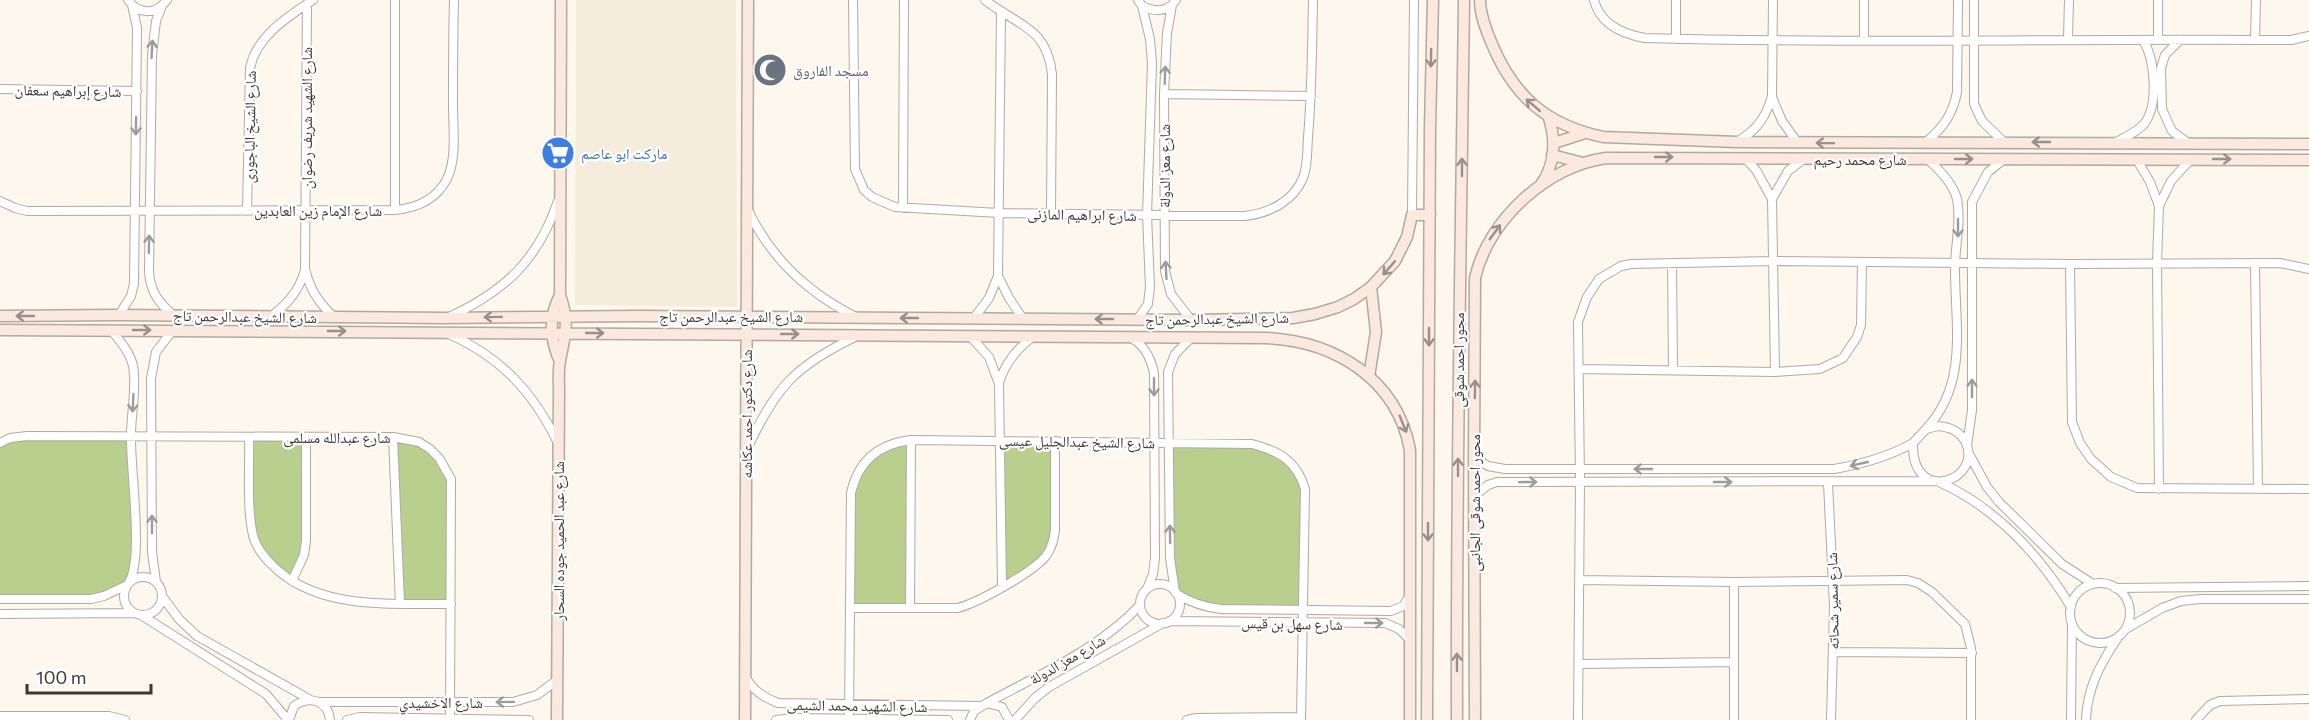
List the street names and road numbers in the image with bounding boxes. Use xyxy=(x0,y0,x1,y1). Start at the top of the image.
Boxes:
street label: شارع الشهيد شريف رضوان xyxy=(297,47,317,189)
street label: شارع الشيخ الباجورى xyxy=(239,70,261,184)
street label: شارع إبراهيم سعفان xyxy=(14,80,122,102)
street label: شارع معز الدولة xyxy=(1155,124,1175,208)
street label: شارع محمد رحيم xyxy=(1813,150,1907,170)
street label: شارع الإمام زين العابدين xyxy=(254,201,382,221)
street label: شارع ابراهيم المازنى xyxy=(1027,204,1137,226)
street label: شارع الشيخ عبدالرحمن تاج xyxy=(173,306,317,328)
street label: شارع الشيخ عبدالرحمن تاج xyxy=(659,307,803,327)
street label: شارع الشيخ عبدالرحمن تاج xyxy=(1145,308,1289,330)
street label: محور احمد شوقى xyxy=(1449,312,1469,408)
street label: شارع دكتور احمد عكاشه xyxy=(737,349,757,479)
street label: شارع عبدالله مسلمى xyxy=(283,428,391,448)
street label: شارع الشيخ عبدالجليل عيسى xyxy=(999,431,1155,453)
street label: محور احمد شوقى الجانبى xyxy=(1465,434,1485,572)
street label: شارع عبد الحميد جوده السحار xyxy=(549,461,569,622)
street label: شارع سمير شحاته xyxy=(1822,552,1844,650)
street label: شارع سهل بن قيس xyxy=(1241,613,1343,635)
street label: شارع معز الدولة xyxy=(1026,630,1109,690)
street label: شارع الاخشيدي xyxy=(399,693,483,715)
street label: شارع الشهيد محمد الشيمى xyxy=(786,695,928,717)

